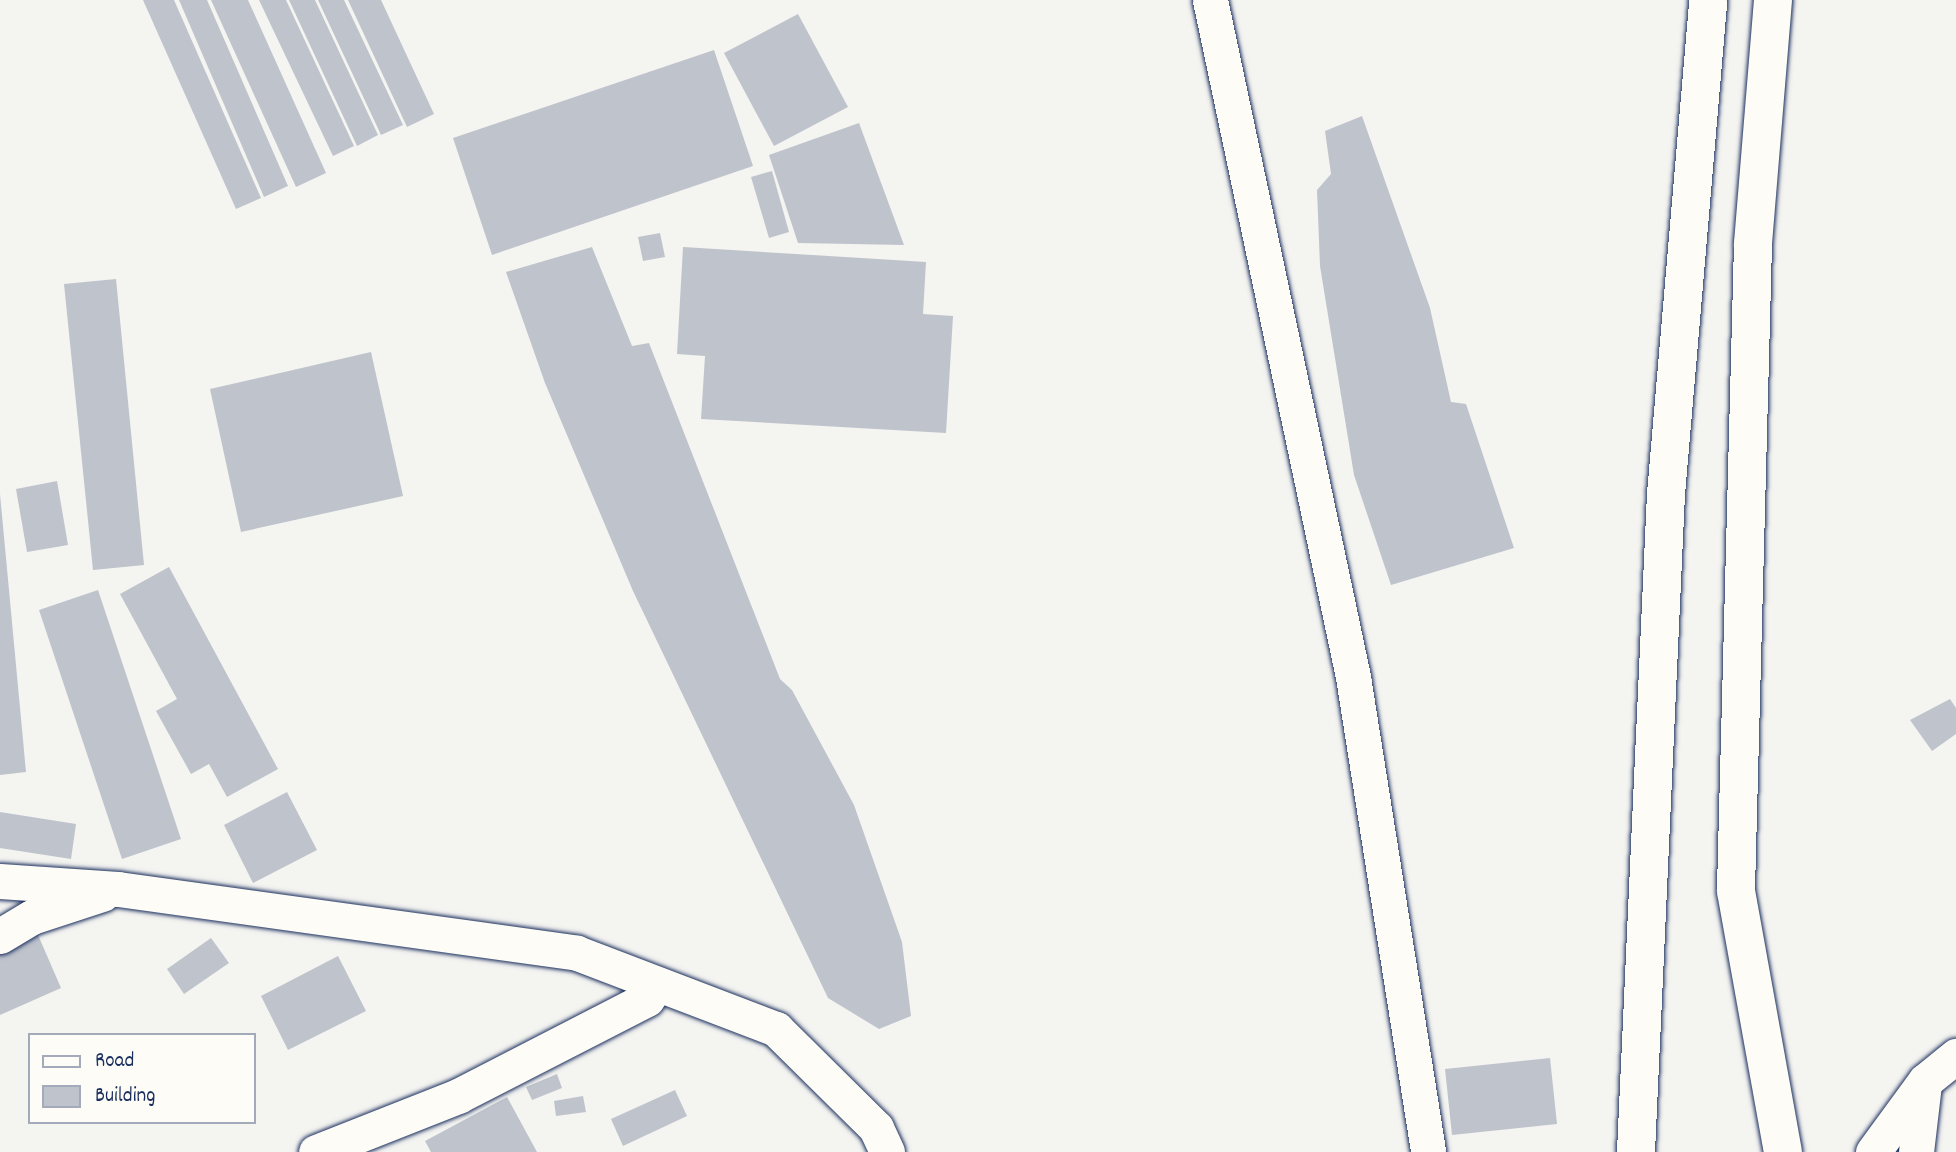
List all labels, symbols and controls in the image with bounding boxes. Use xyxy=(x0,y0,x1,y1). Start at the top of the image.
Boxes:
legend xyxy=(28,1033,256,1124)
text: Road xyxy=(95,1047,134,1077)
text: Building xyxy=(95,1082,155,1112)

